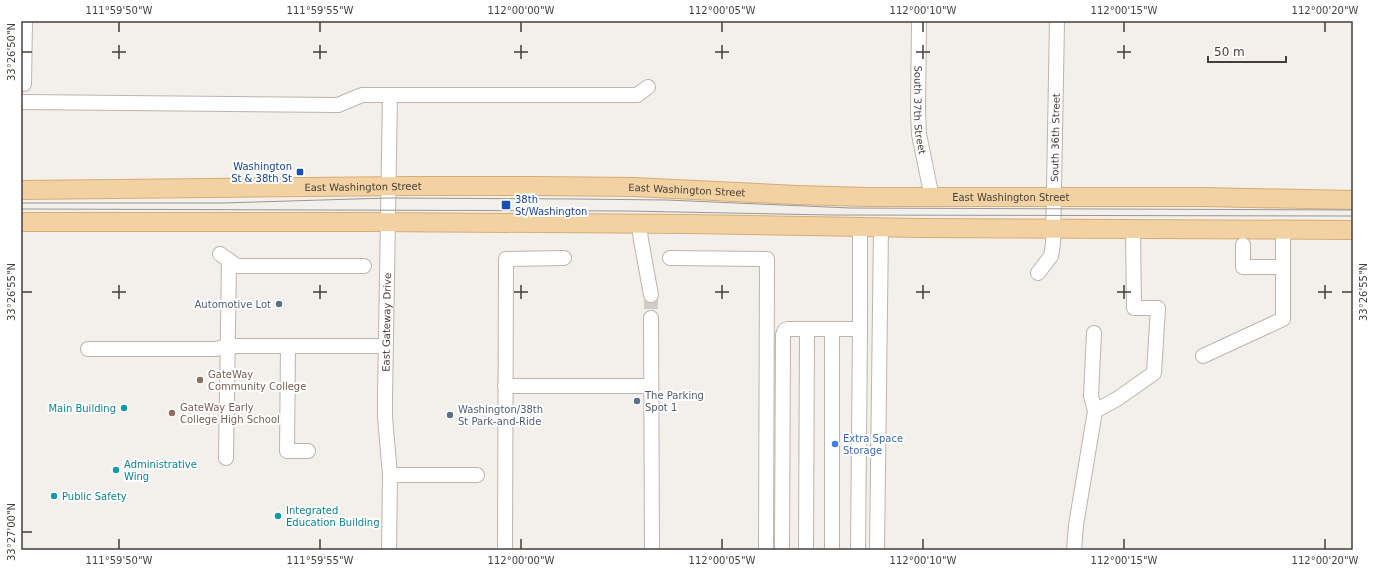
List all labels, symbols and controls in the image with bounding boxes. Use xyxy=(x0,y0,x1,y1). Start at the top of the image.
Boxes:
text: 111°59'50"W xyxy=(86,5,152,16)
text: 111°59'55"W xyxy=(287,5,353,16)
text: 112°00'00"W xyxy=(488,5,554,16)
text: 112°00'05"W xyxy=(689,5,755,16)
text: 112°00'10"W xyxy=(890,5,956,16)
text: 112°00'15"W xyxy=(1091,5,1157,16)
text: 112°00'20"W xyxy=(1292,5,1358,16)
text: 33°26'50"N xyxy=(6,23,17,81)
scale bar xyxy=(1208,38,1286,64)
text: 50 m xyxy=(1214,45,1245,59)
street label: South 37th Street xyxy=(912,65,928,155)
street label: South 36th Street xyxy=(1049,93,1061,182)
place label: Washington St & 38th St xyxy=(231,161,292,184)
marker: Washington St & 38th St xyxy=(295,167,305,177)
street label: East Washington Street xyxy=(304,181,422,193)
street label: East Washington Street xyxy=(628,181,746,198)
street label: East Washington Street xyxy=(952,192,1069,203)
place label: 38th St/Washington xyxy=(515,194,587,217)
marker: 38th St/Washington xyxy=(500,199,512,211)
text: 33°26'55"N xyxy=(6,263,17,321)
text: 33°26'55"N xyxy=(1358,263,1369,321)
street label: East Gateway Drive xyxy=(380,273,393,372)
place label: Automotive Lot xyxy=(195,299,271,310)
marker: Automotive Lot xyxy=(274,299,284,309)
place label: GateWay Community College xyxy=(208,369,306,392)
marker: GateWay Community College xyxy=(195,375,205,385)
place label: The Parking Spot 1 xyxy=(644,390,704,413)
marker: The Parking Spot 1 xyxy=(632,396,642,406)
place label: GateWay Early College High School xyxy=(180,402,280,425)
place label: Main Building xyxy=(48,403,116,414)
marker: Main Building xyxy=(119,403,129,413)
place label: Washington/38th St Park-and-Ride xyxy=(458,404,543,427)
marker: GateWay Early College High School xyxy=(167,408,177,418)
marker: Washington/38th St Park-and-Ride xyxy=(445,410,455,420)
place label: Extra Space Storage xyxy=(843,433,903,456)
marker: Extra Space Storage xyxy=(830,439,840,449)
place label: Administrative Wing xyxy=(124,459,197,482)
marker: Administrative Wing xyxy=(111,465,121,475)
marker: Public Safety xyxy=(49,491,59,501)
place label: Public Safety xyxy=(62,491,127,502)
text: 33°27'00"N xyxy=(6,503,17,561)
place label: Integrated Education Building xyxy=(286,505,380,528)
marker: Integrated Education Building xyxy=(273,511,283,521)
text: 111°59'50"W xyxy=(86,555,152,566)
text: 111°59'55"W xyxy=(287,555,353,566)
text: 112°00'00"W xyxy=(488,555,554,566)
text: 112°00'05"W xyxy=(689,555,755,566)
text: 112°00'10"W xyxy=(890,555,956,566)
text: 112°00'15"W xyxy=(1091,555,1157,566)
text: 112°00'20"W xyxy=(1292,555,1358,566)

